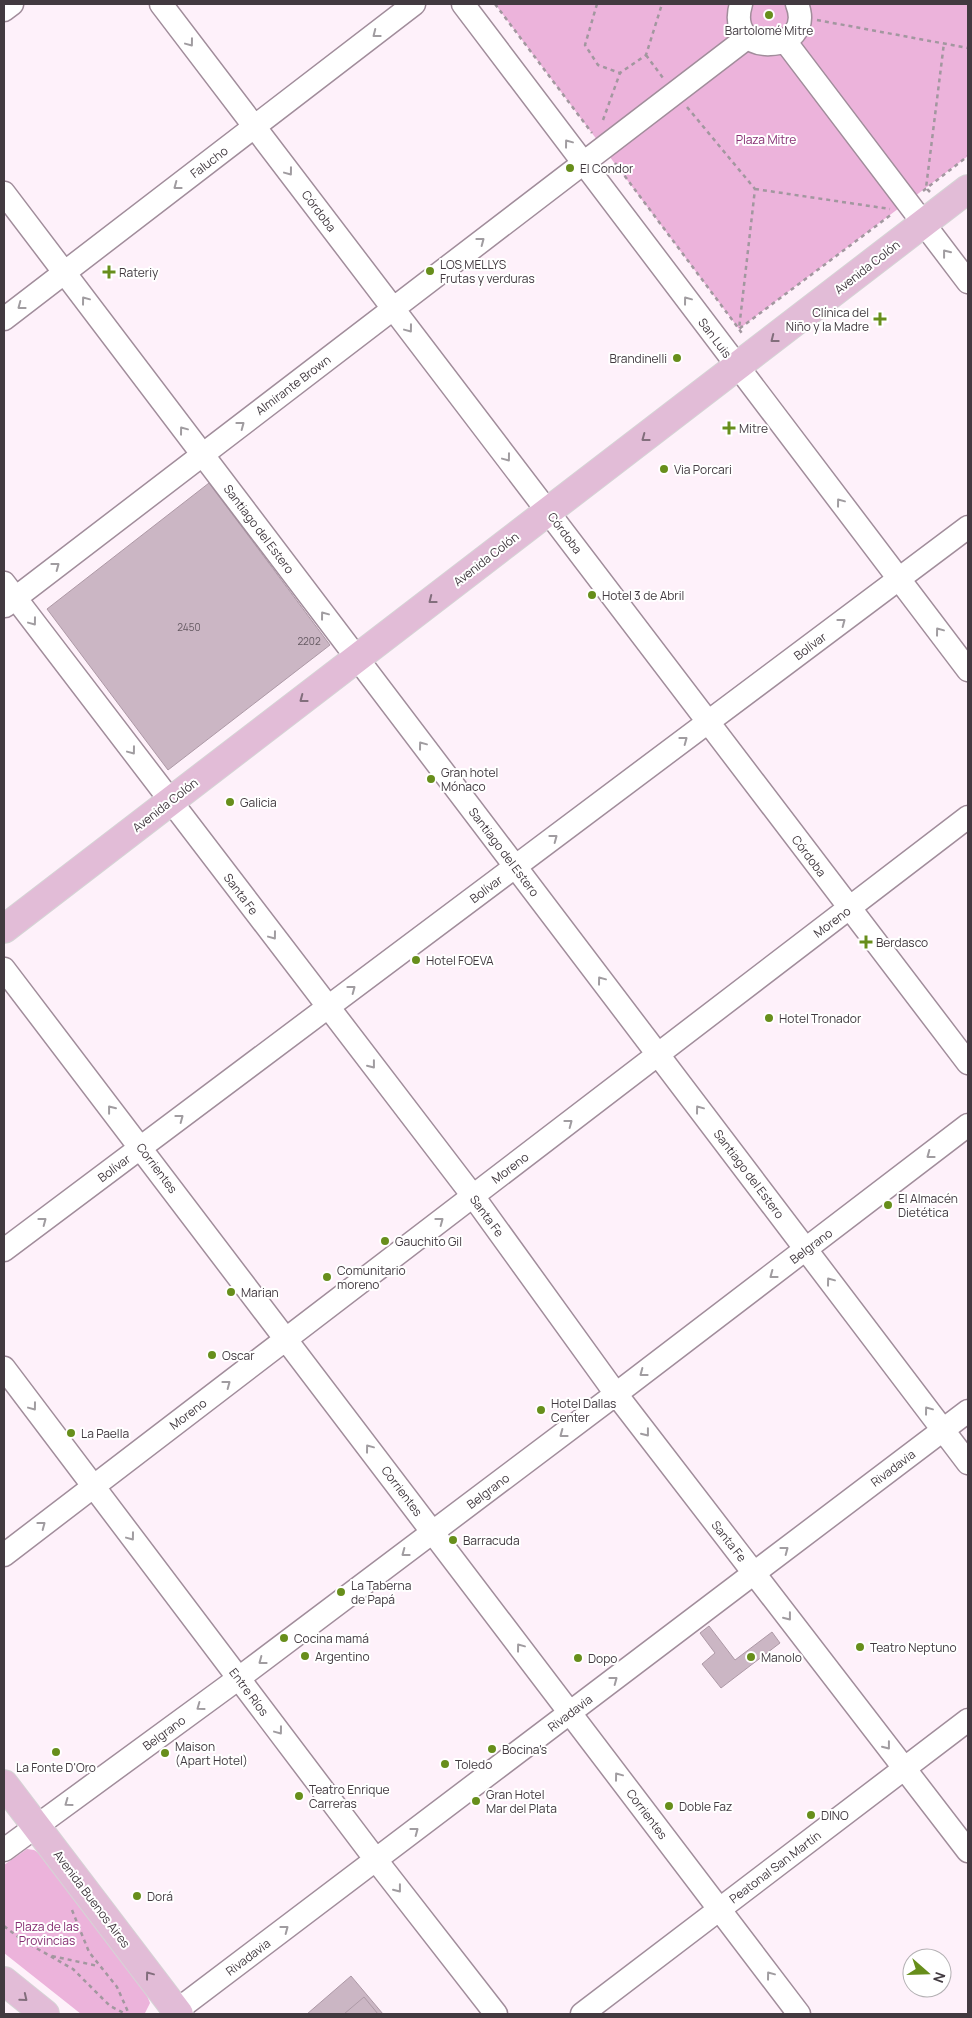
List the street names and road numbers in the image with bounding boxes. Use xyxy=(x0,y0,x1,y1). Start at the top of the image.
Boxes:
street label: Falucho xyxy=(187,142,231,182)
street label: Córdoba xyxy=(298,187,340,235)
street label: Avenida Colón xyxy=(831,236,903,298)
street label: San Luis xyxy=(694,315,736,361)
street label: Almirante Brown xyxy=(252,351,334,419)
street label: Santiago del Estero xyxy=(220,481,298,577)
street label: Córdoba xyxy=(544,509,586,557)
street label: Avenida Colón xyxy=(450,528,522,590)
street label: Bolívar xyxy=(790,628,830,664)
street label: Avenida Colón xyxy=(129,774,201,836)
street label: Santiago del Estero xyxy=(465,804,543,900)
street label: Córdoba xyxy=(788,832,830,880)
street label: Santa Fe xyxy=(220,870,262,918)
street label: Bolívar xyxy=(466,871,506,907)
street label: Moreno xyxy=(810,902,854,942)
street label: Santiago del Estero xyxy=(710,1126,788,1222)
street label: Corrientes xyxy=(132,1139,182,1197)
street label: Moreno xyxy=(488,1148,532,1188)
street label: Bolívar xyxy=(94,1150,134,1186)
street label: Santa Fe xyxy=(466,1192,508,1240)
street label: Belgrano xyxy=(786,1224,836,1268)
street label: Moreno xyxy=(166,1394,210,1434)
street label: Rivadavia xyxy=(867,1446,919,1490)
street label: Corrientes xyxy=(377,1462,427,1520)
street label: Belgrano xyxy=(463,1469,513,1513)
street label: Santa Fe xyxy=(708,1517,750,1565)
street label: Entre Ríos xyxy=(225,1664,273,1720)
street label: Rivadavia xyxy=(544,1691,596,1735)
street label: Belgrano xyxy=(139,1712,189,1754)
street label: Corrientes xyxy=(622,1785,672,1843)
street label: Peatonal San Martín xyxy=(726,1827,824,1907)
street label: Avenida Buenos Aires xyxy=(50,1847,134,1951)
street label: Rivadavia xyxy=(222,1935,274,1979)

